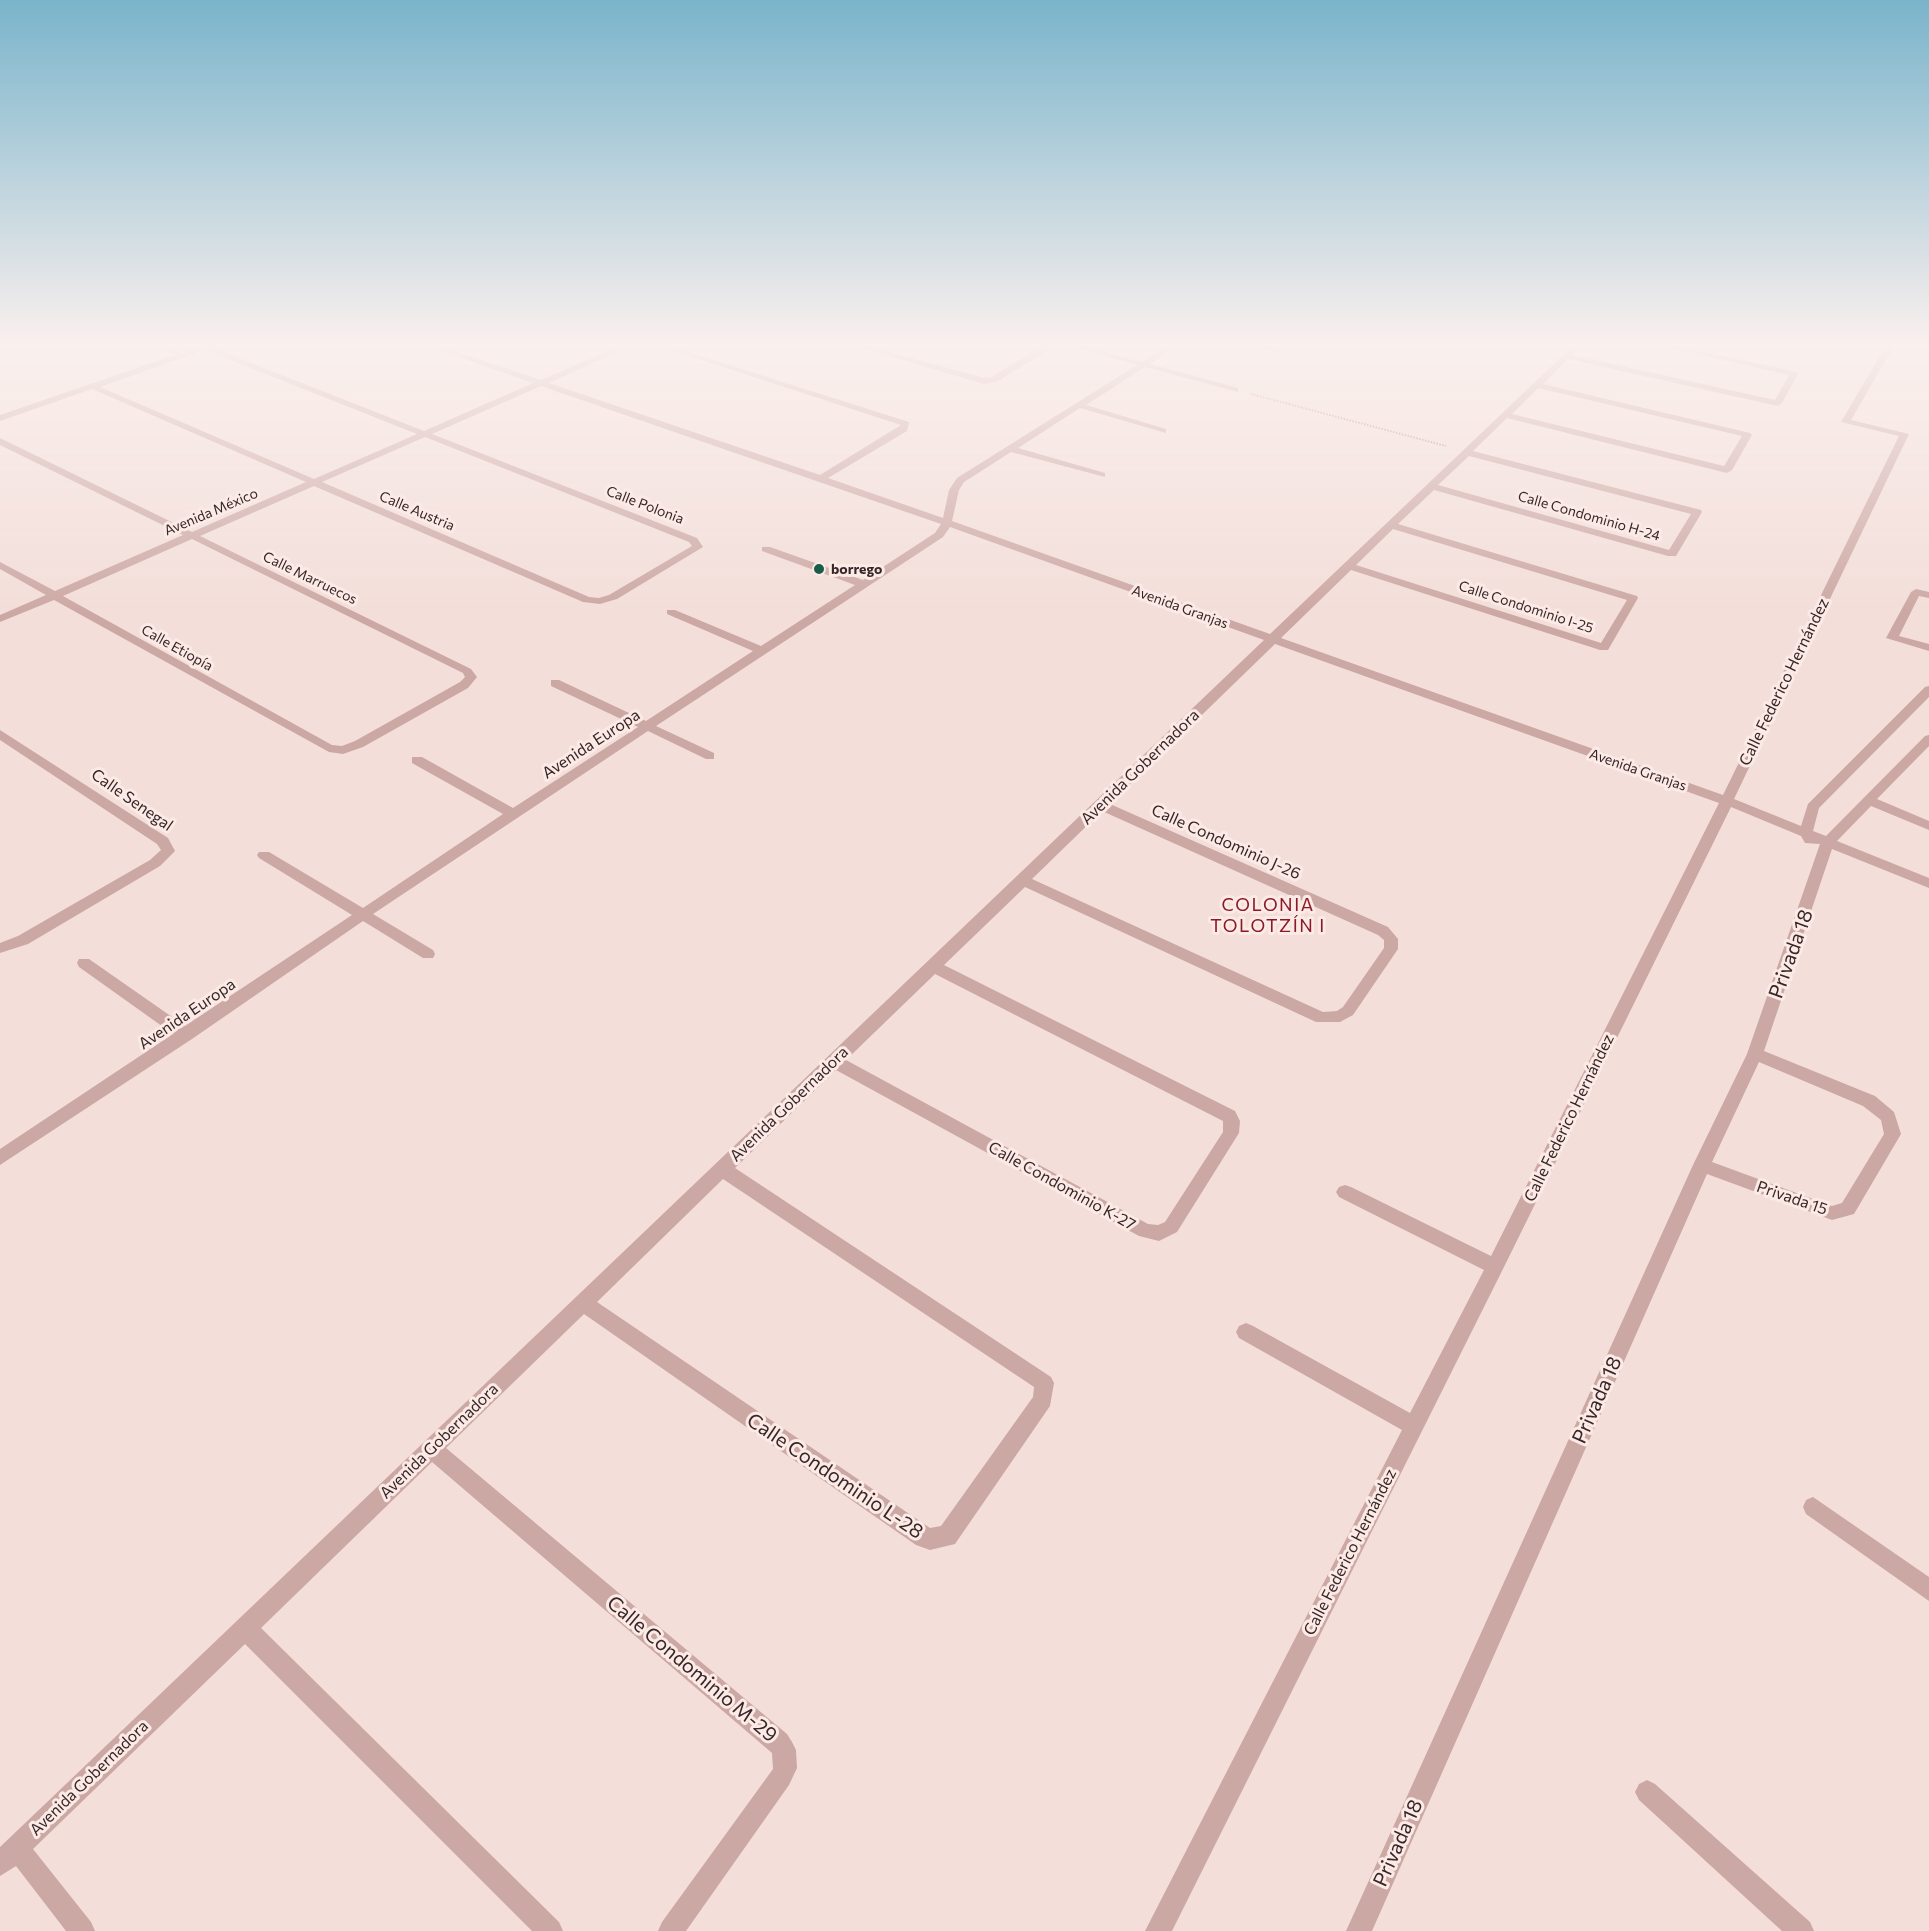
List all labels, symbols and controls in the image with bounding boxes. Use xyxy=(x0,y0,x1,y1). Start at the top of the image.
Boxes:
street label: Calle Polonia xyxy=(604,482,686,528)
street label: Avenida México xyxy=(162,485,260,539)
street label: Calle Austria xyxy=(377,488,457,534)
street label: Calle Condominio H-24 xyxy=(1516,488,1662,544)
street label: Calle Marruecos xyxy=(260,548,360,608)
place label: borrego xyxy=(831,561,882,577)
marker: borrego xyxy=(812,562,826,576)
street label: Calle Condominio I-25 xyxy=(1457,577,1595,637)
street label: Avenida Granjas xyxy=(1129,582,1231,632)
street label: Calle Federico Hernández xyxy=(1735,595,1833,769)
street label: Calle Etiopía xyxy=(138,621,216,675)
street label: Avenida Europa xyxy=(539,705,643,783)
street label: Avenida Gobernadora xyxy=(1077,705,1203,829)
street label: Avenida Granjas xyxy=(1587,746,1689,794)
street label: Calle Senegal xyxy=(87,765,177,835)
street label: Calle Condominio J-26 xyxy=(1148,800,1304,884)
district label: COLONIA TOLOTZÍN I xyxy=(1210,894,1326,936)
street label: Privada 18 xyxy=(1764,906,1818,1002)
street label: Avenida Europa xyxy=(135,975,239,1053)
street label: Calle Federico Hernández xyxy=(1520,1031,1618,1205)
street label: Avenida Gobernadora xyxy=(726,1042,852,1166)
street label: Calle Condominio K-27 xyxy=(985,1138,1139,1234)
street label: Privada 15 xyxy=(1754,1177,1830,1219)
street label: Privada 18 xyxy=(1567,1353,1627,1447)
street label: Avenida Gobernadora xyxy=(376,1379,502,1503)
street label: Calle Condominio L-28 xyxy=(742,1408,928,1544)
street label: Calle Federico Hernández xyxy=(1300,1466,1400,1638)
street label: Calle Condominio M-29 xyxy=(602,1591,782,1747)
street label: Avenida Gobernadora xyxy=(26,1716,152,1840)
street label: Privada 18 xyxy=(1368,1796,1428,1890)

